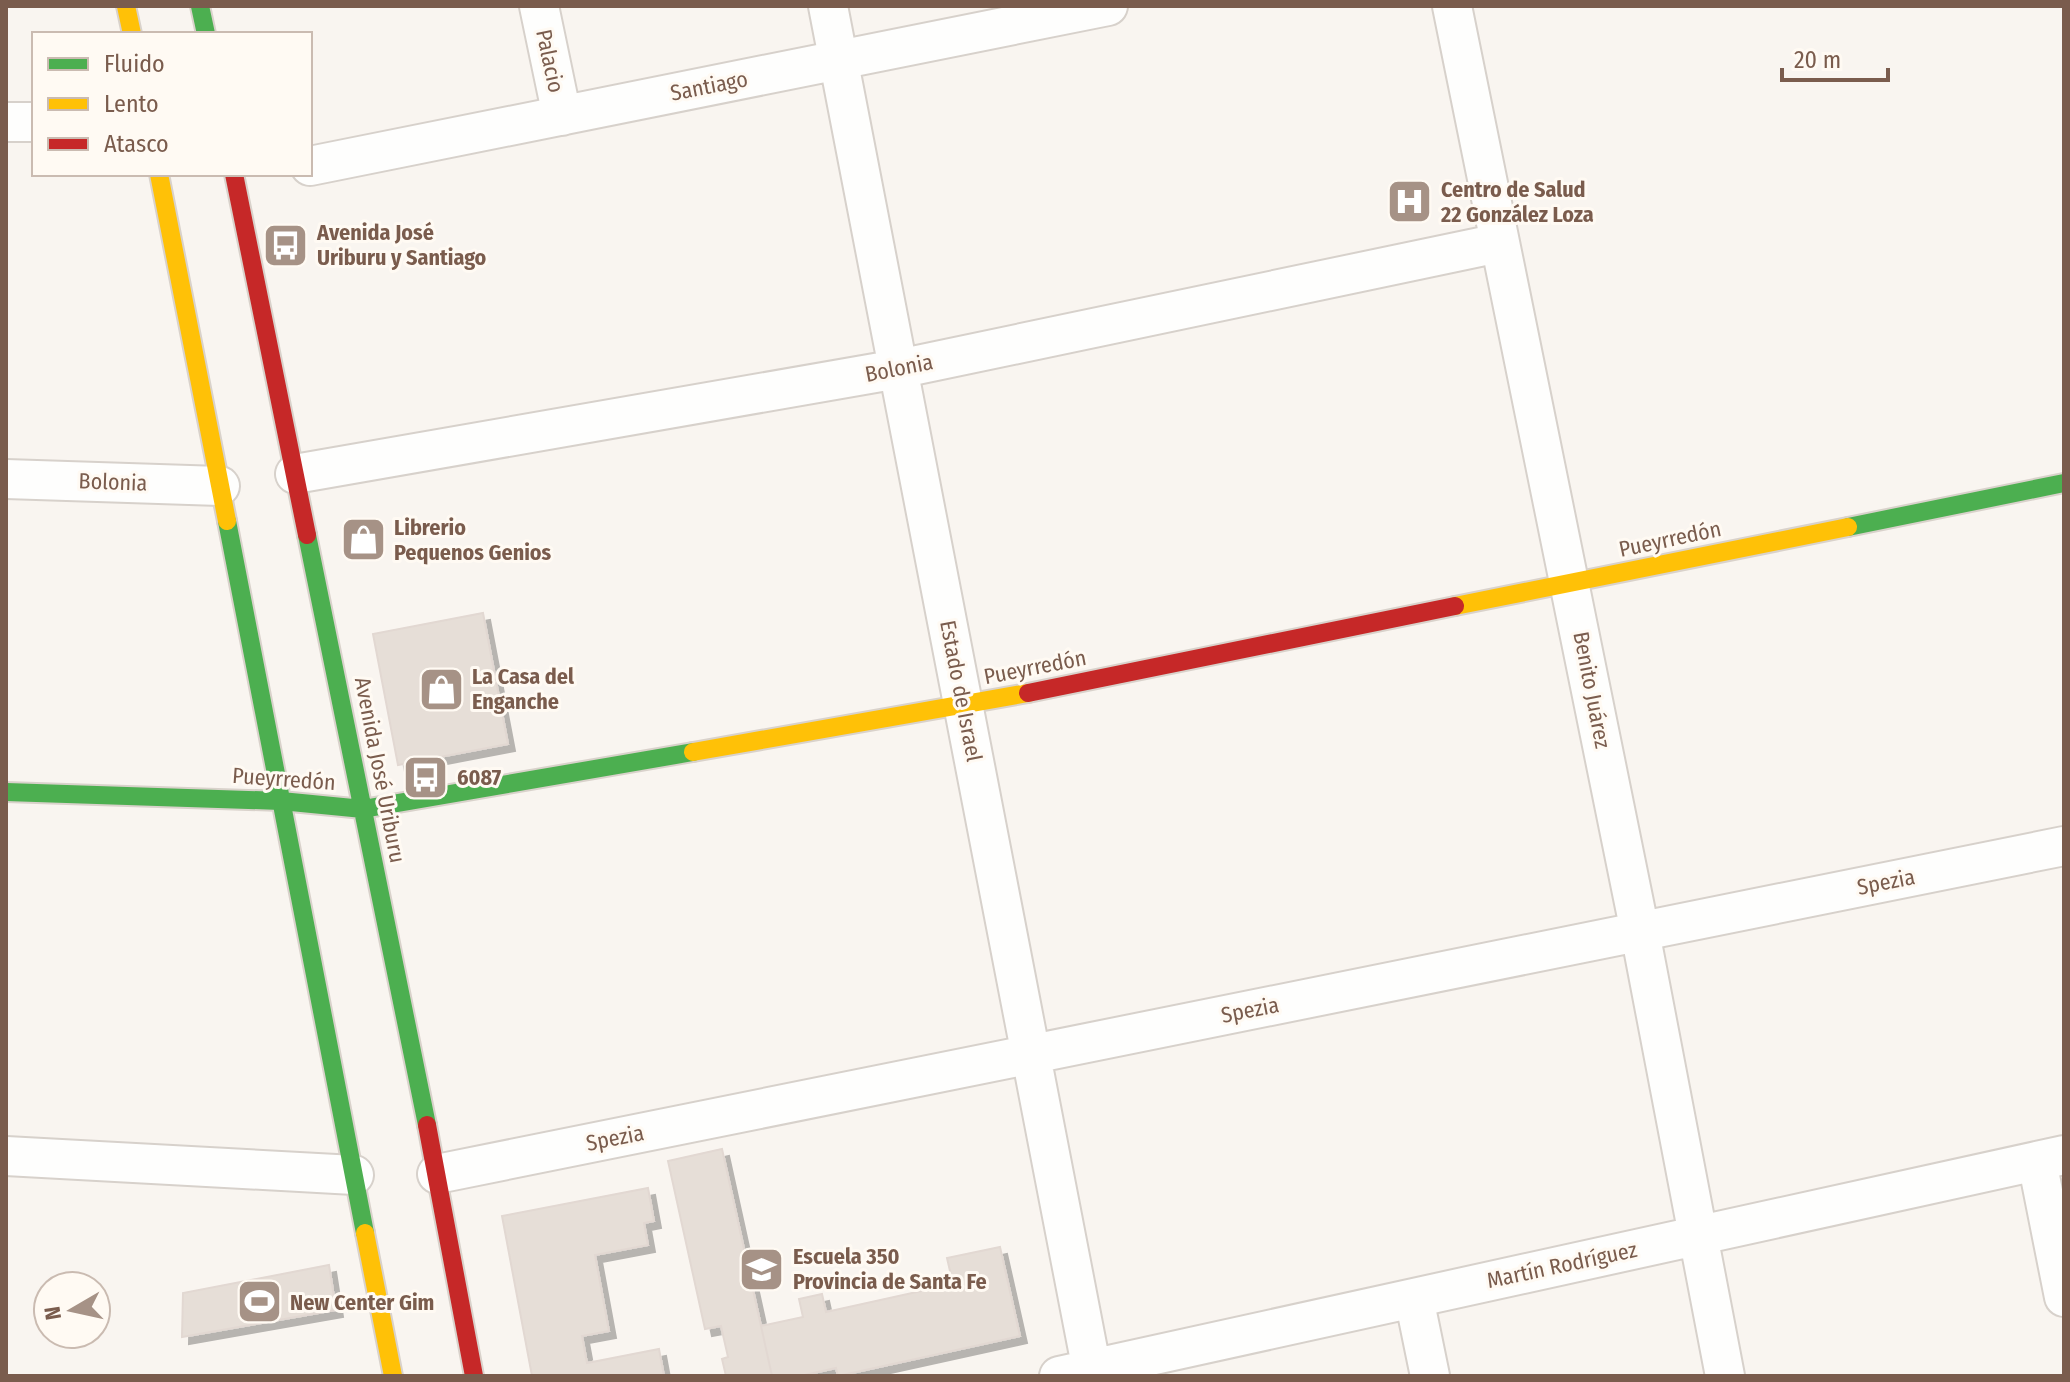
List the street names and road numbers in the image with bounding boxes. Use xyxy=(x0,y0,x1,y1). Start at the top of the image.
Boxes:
street label: Palacio xyxy=(530,27,570,95)
street label: Santiago xyxy=(668,65,750,107)
street label: Bolonia xyxy=(863,348,935,388)
street label: Bolonia xyxy=(78,467,148,497)
street label: Pueyrredón xyxy=(1616,515,1724,563)
street label: Estado de Israel xyxy=(934,618,988,764)
street label: Benito Juárez xyxy=(1567,629,1617,751)
street label: Pueyrredón xyxy=(982,644,1088,690)
street label: Avenida José Uriburu xyxy=(349,675,411,865)
street label: Pueyrredón xyxy=(231,762,337,796)
street label: Spezia xyxy=(1855,863,1917,901)
street label: Spezia xyxy=(1219,991,1281,1029)
street label: Spezia xyxy=(584,1119,646,1157)
street label: Martín Rodríguez xyxy=(1484,1236,1640,1294)

